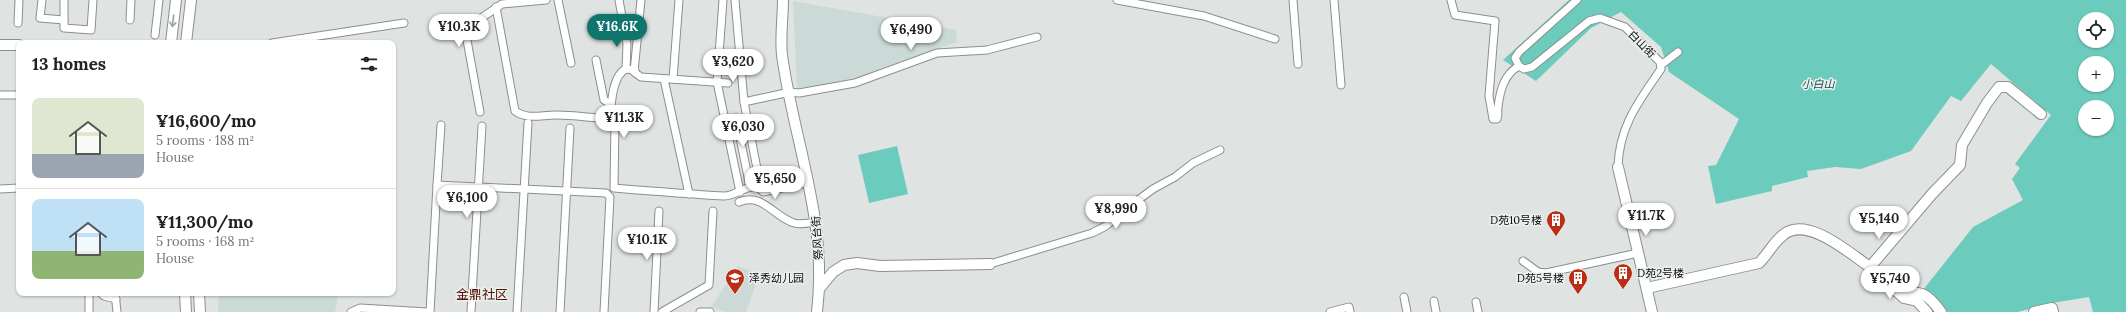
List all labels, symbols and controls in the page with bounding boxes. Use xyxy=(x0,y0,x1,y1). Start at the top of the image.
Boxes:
map controls xyxy=(2078,12,2114,136)
button: locate xyxy=(2078,12,2114,48)
pin: ¥10.3K xyxy=(426,14,492,48)
pin: ¥16.6K xyxy=(584,14,650,48)
one-way arrow xyxy=(170,15,177,28)
pin: ¥6,490 xyxy=(878,17,944,51)
text: ¥10.3K xyxy=(438,18,480,35)
text: ¥16.6K xyxy=(596,18,638,35)
text: ¥6,490 xyxy=(890,21,932,38)
street label: 白山街 xyxy=(1625,27,1659,61)
pin: ¥3,620 xyxy=(700,49,766,83)
text: 13 homes xyxy=(32,53,106,75)
icon: filters xyxy=(358,53,380,75)
text: ¥3,620 xyxy=(712,53,754,70)
button: + xyxy=(2078,56,2114,92)
park label: 小白山 xyxy=(1802,77,1835,91)
button: − xyxy=(2078,100,2114,136)
pin: ¥11.3K xyxy=(591,105,657,139)
text: ¥11.3K xyxy=(604,109,644,126)
text: ¥16,600/mo xyxy=(156,110,256,132)
icon: home xyxy=(64,114,112,162)
pin: ¥6,030 xyxy=(710,114,776,148)
text: ¥6,030 xyxy=(721,118,765,135)
text: 5 rooms · 188 m² xyxy=(156,132,254,149)
text: House xyxy=(156,149,194,166)
pin: ¥5,650 xyxy=(742,166,808,200)
text: ¥5,650 xyxy=(754,170,796,187)
pin: ¥6,100 xyxy=(434,185,500,219)
text: ¥6,100 xyxy=(446,189,488,206)
pin: ¥8,990 xyxy=(1083,196,1149,230)
text: ¥8,990 xyxy=(1094,200,1138,217)
pin: ¥11.7K xyxy=(1613,203,1679,237)
pin: ¥5,140 xyxy=(1846,206,1912,240)
text: ¥11.7K xyxy=(1627,207,1665,224)
building icon: D苑10号楼 xyxy=(1545,209,1567,237)
text: ¥5,140 xyxy=(1859,210,1899,227)
text: ¥11,300/mo xyxy=(156,211,253,233)
place label: D苑10号楼 xyxy=(1490,213,1542,227)
icon: home xyxy=(64,215,112,263)
street label: 祭风台街 xyxy=(808,216,826,260)
pin: ¥10.1K xyxy=(614,227,680,261)
text: ¥10.1K xyxy=(627,231,667,248)
text: 5 rooms · 168 m² xyxy=(156,233,255,250)
text: House xyxy=(156,250,194,267)
building icon: D苑2号楼 xyxy=(1612,262,1634,290)
place label: D苑2号楼 xyxy=(1637,266,1684,280)
pin: ¥5,740 xyxy=(1857,266,1923,300)
school or university icon: 泽秀幼儿园 xyxy=(724,267,746,295)
building icon: D苑5号楼 xyxy=(1567,267,1589,295)
text: ¥5,740 xyxy=(1870,270,1910,287)
place label: 泽秀幼儿园 xyxy=(749,271,804,285)
place label: D苑5号楼 xyxy=(1517,271,1564,285)
district label: 金鼎社区 xyxy=(456,286,508,303)

